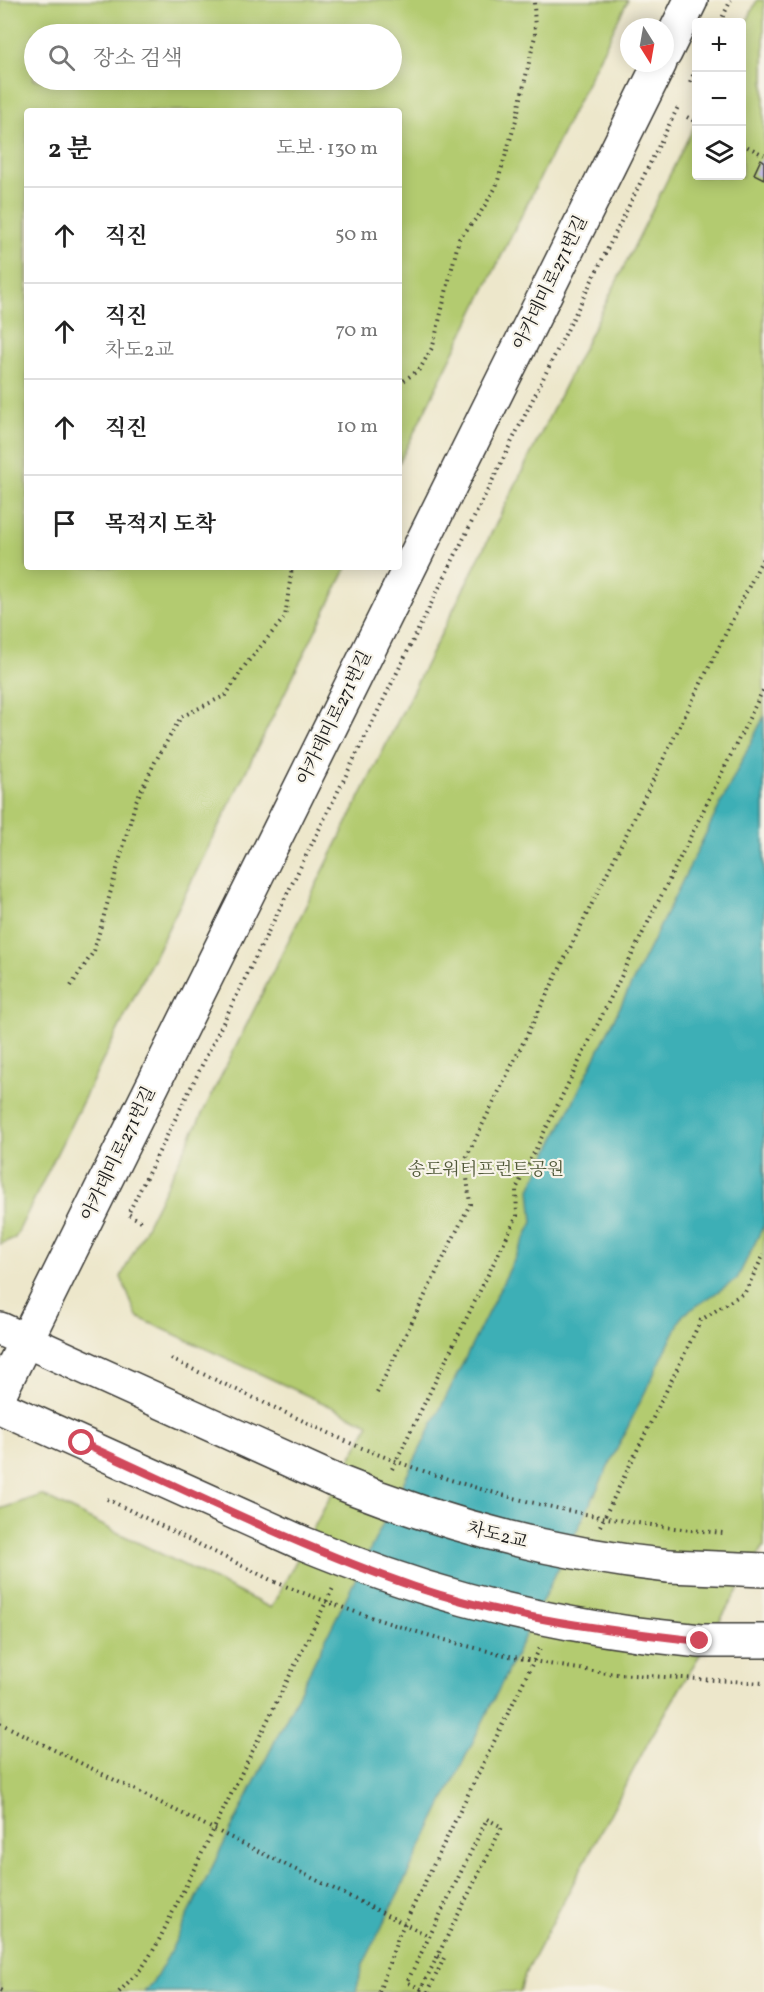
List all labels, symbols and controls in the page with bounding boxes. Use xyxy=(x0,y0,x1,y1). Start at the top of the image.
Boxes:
north arrow xyxy=(620,18,674,72)
map controls xyxy=(692,18,746,180)
button: + xyxy=(692,18,746,72)
search box xyxy=(24,24,402,90)
icon: search xyxy=(45,41,78,74)
text: 장소 검색 xyxy=(93,44,182,75)
button: − xyxy=(692,72,746,126)
button: layers xyxy=(692,126,746,180)
text: 2 분 xyxy=(48,132,92,168)
text: 도보 · 130 m xyxy=(276,135,378,163)
street label: 아카데미로271번길 xyxy=(508,212,594,354)
icon: ahead xyxy=(48,219,81,252)
text: 50 m xyxy=(335,221,378,249)
text: 직진 xyxy=(105,222,148,253)
text: 직진 xyxy=(105,302,148,333)
icon: ahead xyxy=(48,315,81,348)
text: 70 m xyxy=(335,317,378,345)
text: 차도2교 xyxy=(105,337,174,365)
icon: ahead xyxy=(48,411,81,444)
text: 10 m xyxy=(337,413,378,441)
text: 직진 xyxy=(105,414,148,445)
icon: arrive xyxy=(48,507,81,540)
text: 목적지 도착 xyxy=(105,510,216,541)
street label: 아카데미로271번길 xyxy=(292,647,378,789)
street label: 아카데미로271번길 xyxy=(76,1083,162,1225)
park label: 송도워터프런트공원 xyxy=(408,1158,564,1183)
route start xyxy=(68,1429,94,1455)
street label: 차도2교 xyxy=(464,1516,531,1556)
route end xyxy=(686,1627,712,1653)

